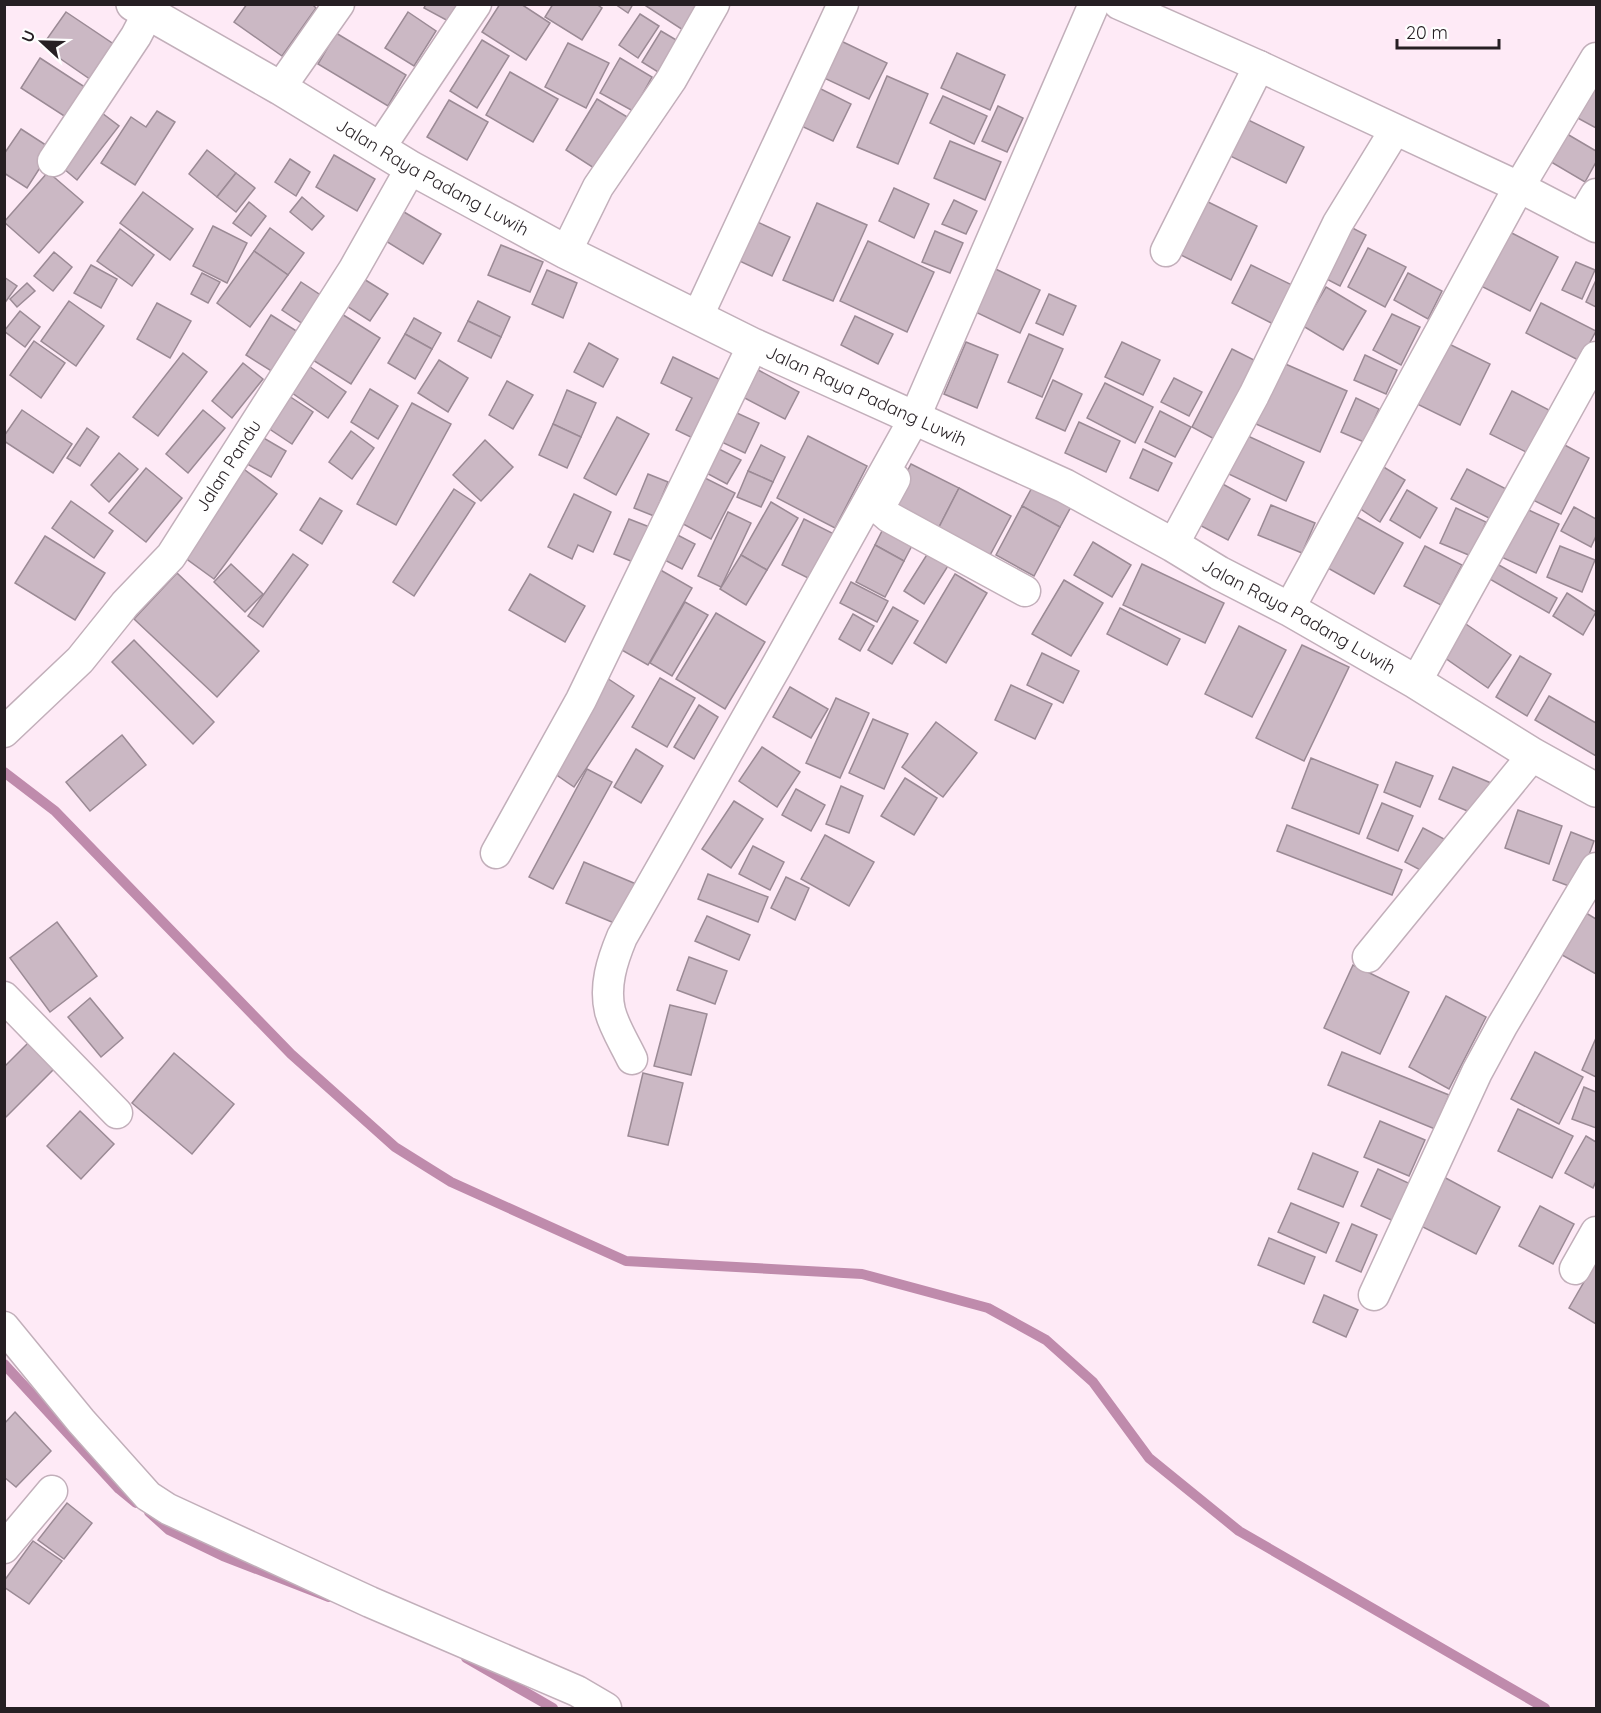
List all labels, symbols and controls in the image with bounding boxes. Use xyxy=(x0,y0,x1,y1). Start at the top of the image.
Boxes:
north arrow xyxy=(12,12,72,72)
scale bar xyxy=(1397,12,1499,50)
text: 20 m xyxy=(1406,21,1448,44)
text: U xyxy=(17,27,39,45)
street label: Jalan Raya Padang Luwih xyxy=(332,113,533,241)
street label: Jalan Raya Padang Luwih xyxy=(762,340,970,451)
street label: Jalan Pandu xyxy=(190,415,266,516)
street label: Jalan Raya Padang Luwih xyxy=(1198,553,1400,679)

